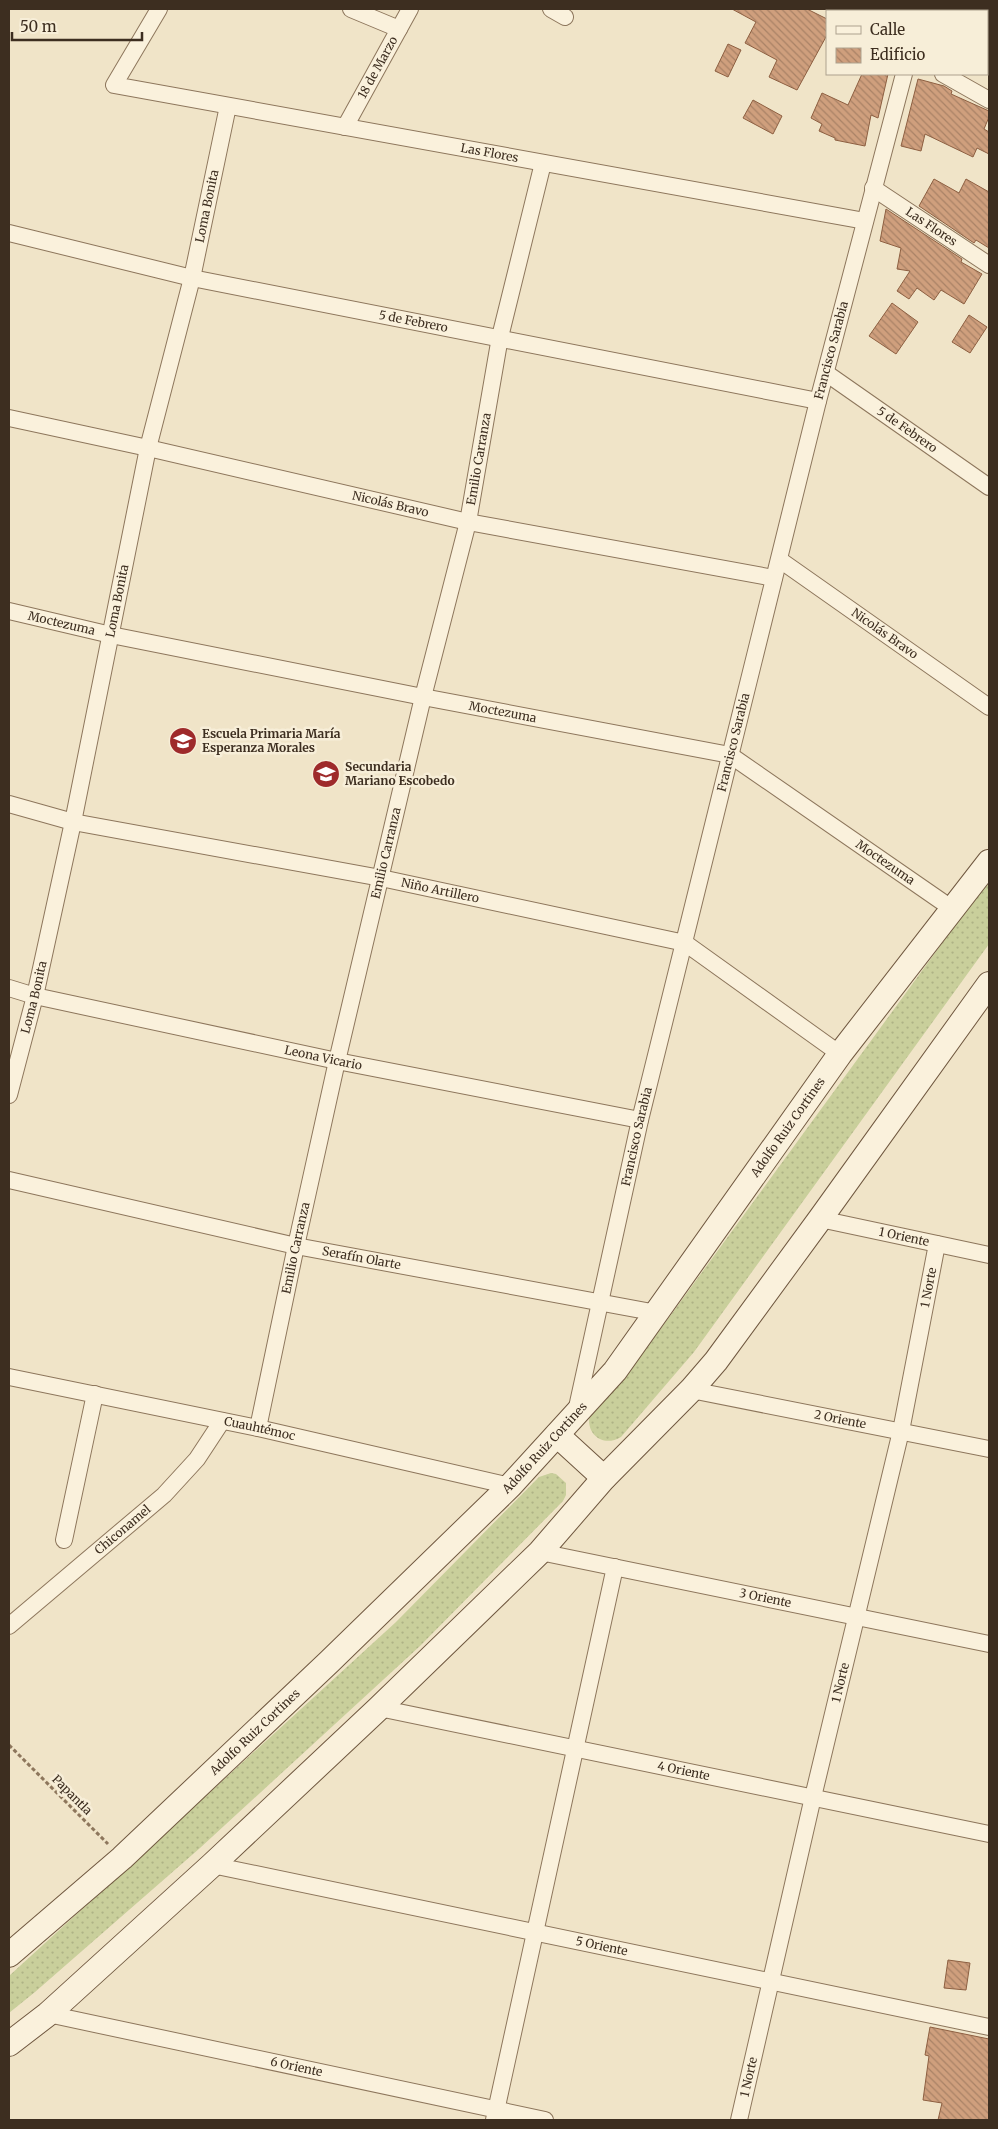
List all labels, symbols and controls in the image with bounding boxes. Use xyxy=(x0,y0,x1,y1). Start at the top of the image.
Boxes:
scale bar xyxy=(12,10,142,42)
legend xyxy=(826,10,988,75)
text: 50 m xyxy=(20,17,57,36)
text: Calle xyxy=(870,20,905,39)
street label: 18 de Marzo xyxy=(354,33,401,101)
text: Edificio xyxy=(870,45,926,64)
street label: Las Flores xyxy=(460,140,520,165)
street label: Loma Bonita xyxy=(192,168,222,244)
street label: Las Flores xyxy=(903,204,960,249)
street label: Francisco Sarabia xyxy=(811,299,851,401)
street label: 5 de Febrero xyxy=(378,307,449,335)
street label: 5 de Febrero xyxy=(874,403,940,456)
street label: Emilio Carranza xyxy=(463,411,494,506)
street label: Nicolás Bravo xyxy=(351,487,430,520)
street label: Loma Bonita xyxy=(102,562,132,639)
street label: Nicolás Bravo xyxy=(849,605,921,662)
street label: Moctezuma xyxy=(27,608,97,638)
street label: Francisco Sarabia xyxy=(714,691,753,793)
street label: Moctezuma xyxy=(468,698,538,725)
school or university icon: Escuela Primaria María Esperanza Morales xyxy=(168,726,198,756)
place label: Escuela Primaria María Esperanza Morales xyxy=(202,726,341,755)
school or university icon: Secundaria Mariano Escobedo xyxy=(311,759,341,789)
place label: Secundaria Mariano Escobedo xyxy=(345,759,455,788)
street label: Emilio Carranza xyxy=(368,805,404,900)
street label: Moctezuma xyxy=(853,836,918,888)
street label: Niño Artillero xyxy=(400,875,481,906)
street label: Loma Bonita xyxy=(18,959,50,1035)
street label: Leona Vicario xyxy=(283,1042,363,1073)
street label: Adolfo Ruiz Cortines xyxy=(747,1074,828,1181)
street label: Francisco Sarabia xyxy=(618,1085,655,1187)
street label: Emilio Carranza xyxy=(278,1200,313,1295)
street label: 1 Oriente xyxy=(878,1224,931,1249)
street label: Serafín Olarte xyxy=(321,1243,402,1272)
street label: 1 Norte xyxy=(917,1266,939,1309)
street label: Adolfo Ruiz Cortines xyxy=(498,1399,590,1497)
street label: 2 Oriente xyxy=(813,1407,868,1432)
street label: Cuauhtémoc xyxy=(223,1413,297,1443)
street label: Chiconamel xyxy=(91,1501,154,1557)
street label: 3 Oriente xyxy=(738,1585,793,1610)
street label: 1 Norte xyxy=(828,1661,852,1704)
street label: Adolfo Ruiz Cortines xyxy=(206,1686,303,1779)
street label: 4 Oriente xyxy=(656,1758,711,1783)
street label: Papantla xyxy=(49,1772,96,1818)
street label: 5 Oriente xyxy=(574,1933,629,1958)
street label: 6 Oriente xyxy=(269,2054,324,2079)
street label: 1 Norte xyxy=(736,2056,760,2098)

